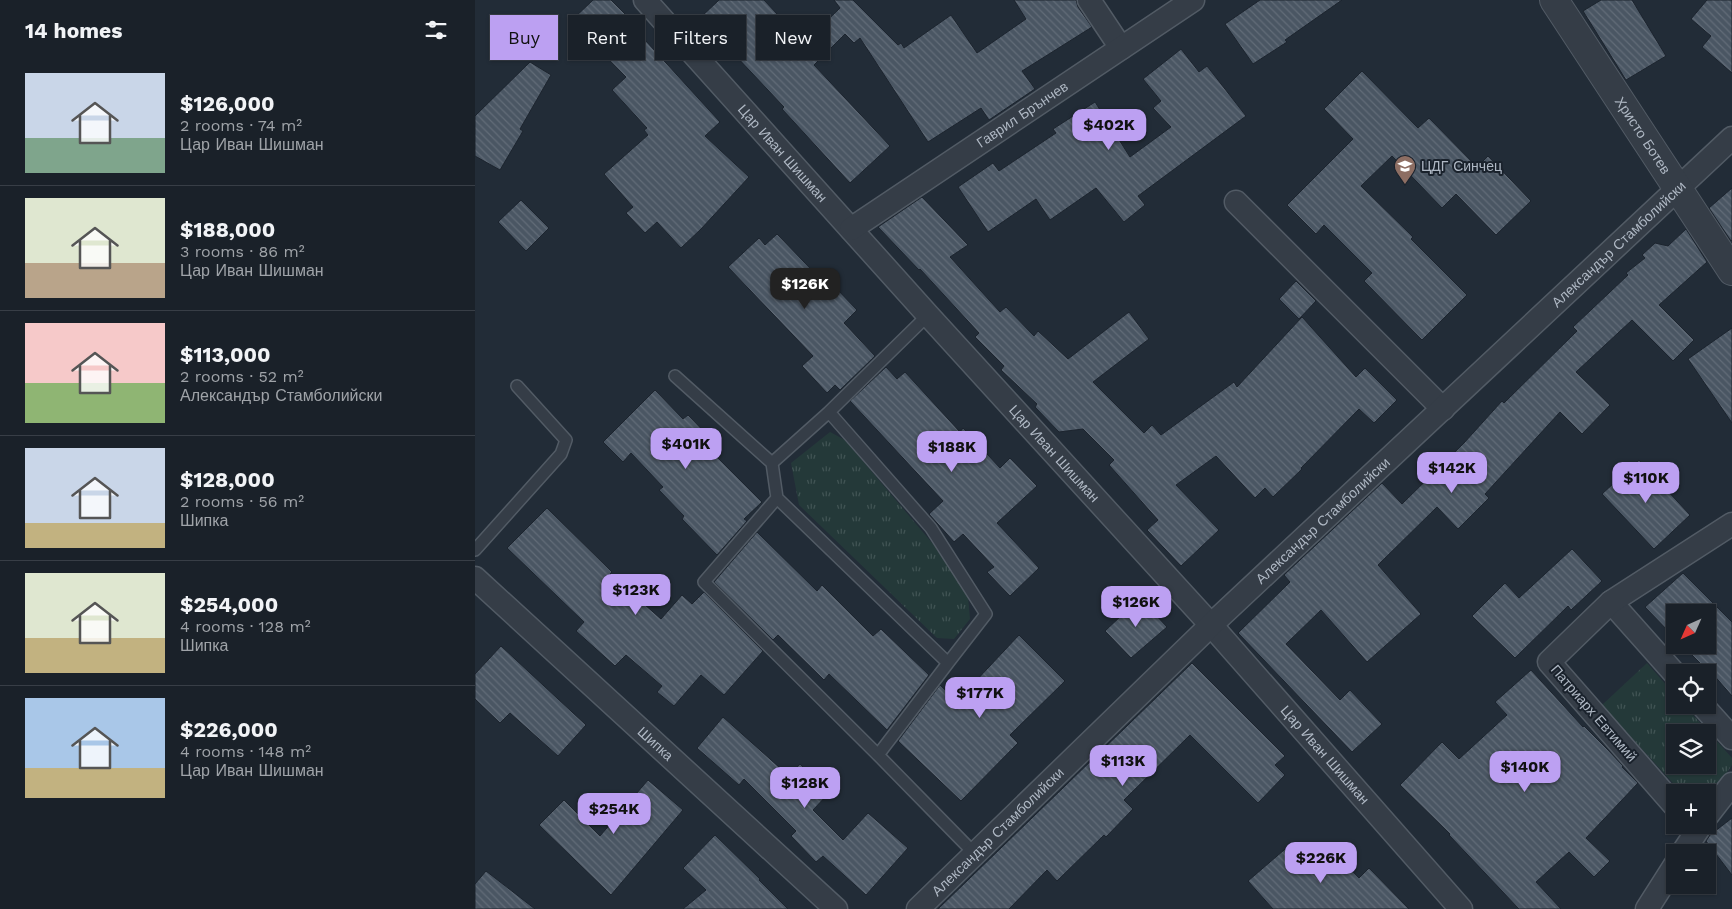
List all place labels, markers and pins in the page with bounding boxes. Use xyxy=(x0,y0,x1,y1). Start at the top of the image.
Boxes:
pin: $402K xyxy=(1074,108,1144,151)
school or university icon: ЦДГ Синчец xyxy=(1393,154,1417,185)
place label: ЦДГ Синчец xyxy=(1421,158,1502,174)
pin: $126K xyxy=(770,268,840,310)
pin: $401K xyxy=(651,428,721,470)
pin: $188K xyxy=(917,430,987,473)
pin: $142K xyxy=(1417,452,1487,494)
pin: $110K xyxy=(1611,462,1681,504)
pin: $123K xyxy=(601,574,671,616)
pin: $126K xyxy=(1101,586,1171,628)
pin: $177K xyxy=(945,676,1015,719)
pin: $113K xyxy=(1088,744,1158,787)
pin: $140K xyxy=(1490,750,1560,793)
pin: $128K xyxy=(770,766,840,809)
pin: $254K xyxy=(579,792,649,835)
pin: $226K xyxy=(1286,842,1356,884)

